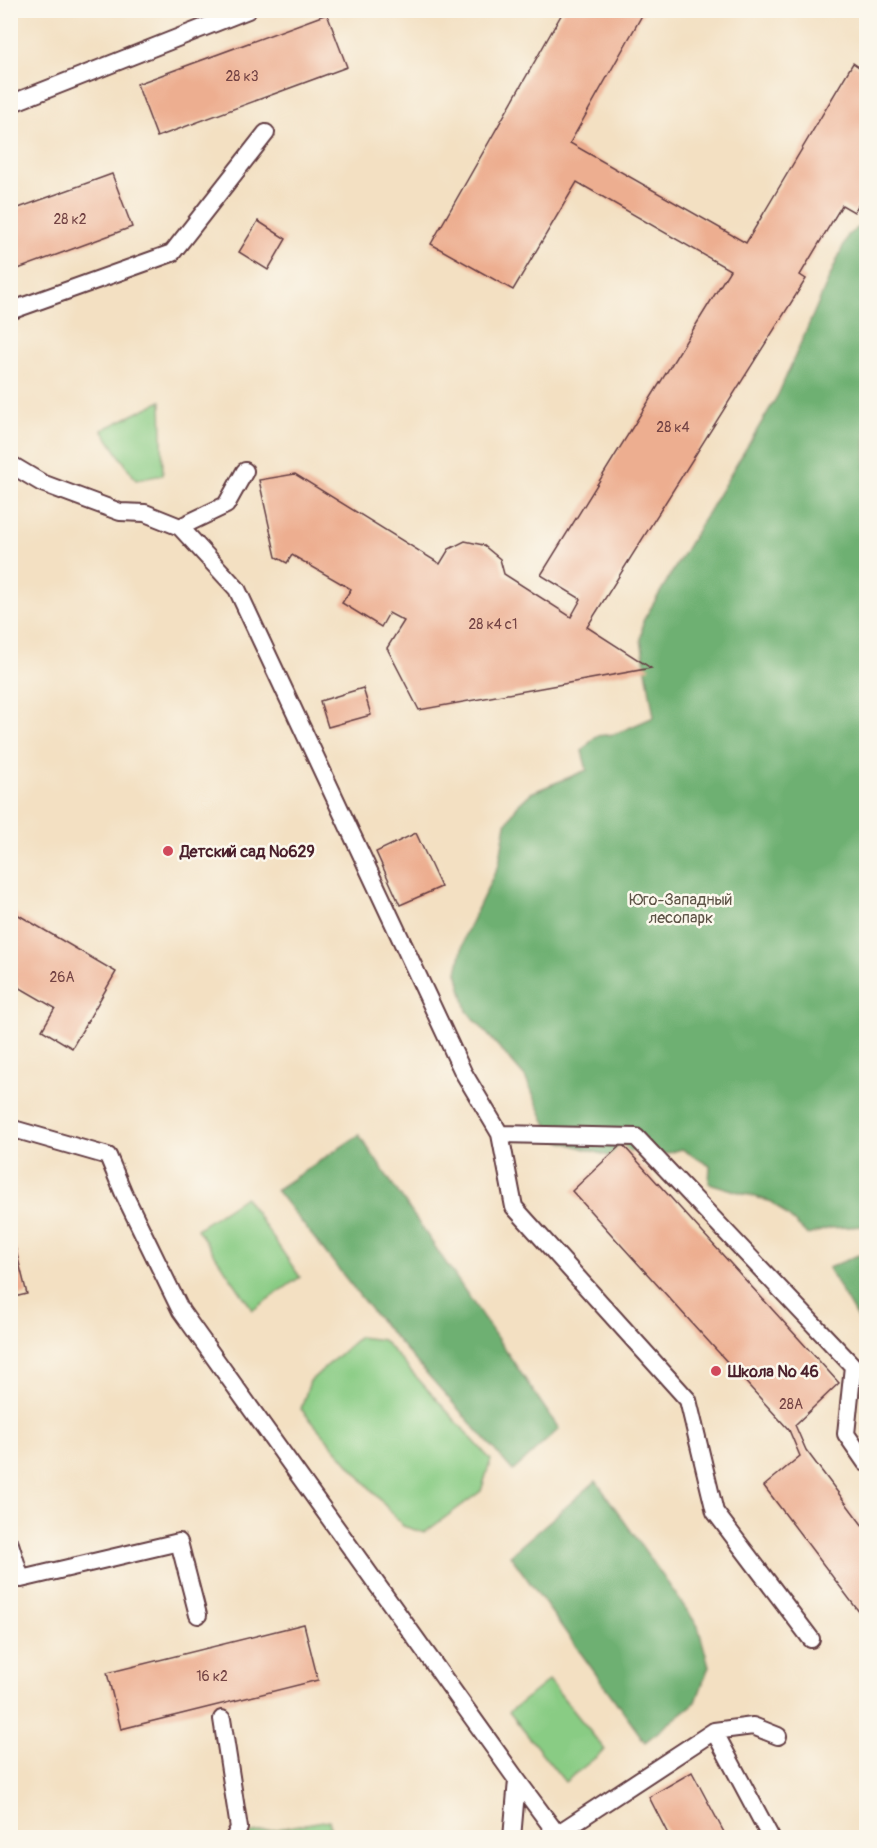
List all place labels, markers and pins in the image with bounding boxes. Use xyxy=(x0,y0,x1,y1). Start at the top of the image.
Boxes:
place label: Детский сад №629 xyxy=(179,842,315,862)
marker: Детский сад №629 xyxy=(161,844,175,858)
place label: Школа № 46 xyxy=(727,1362,819,1382)
marker: Школа № 46 xyxy=(709,1364,723,1378)

